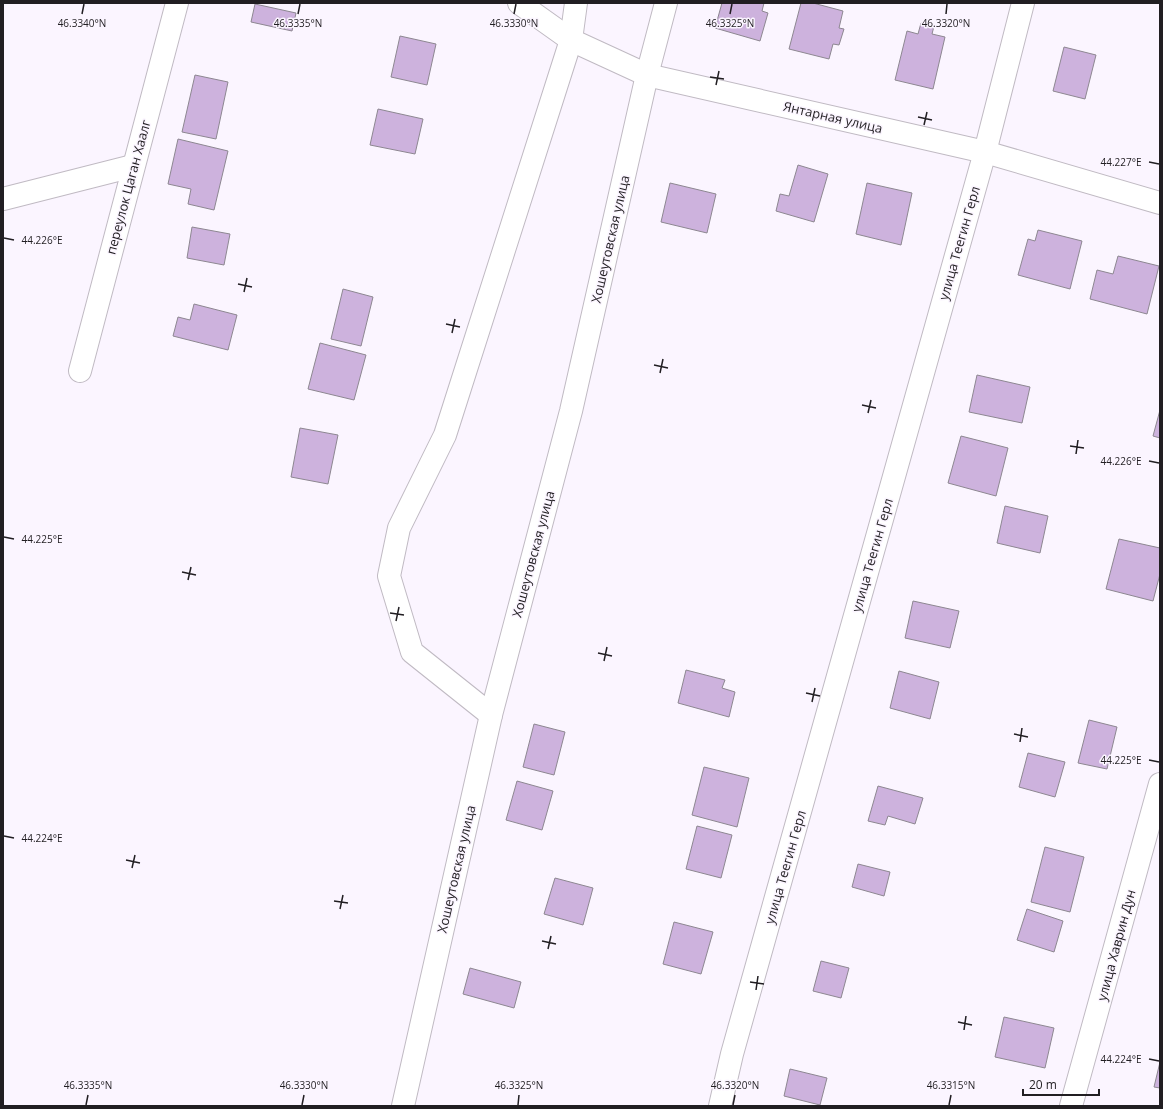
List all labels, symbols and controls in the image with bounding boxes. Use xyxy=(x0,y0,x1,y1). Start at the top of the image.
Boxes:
text: 46.3340°N xyxy=(58,16,106,30)
text: 46.3335°N xyxy=(274,16,322,30)
text: 46.3330°N xyxy=(490,16,538,30)
text: 46.3325°N xyxy=(706,16,754,30)
text: 46.3320°N xyxy=(922,16,970,30)
street label: Янтарная улица xyxy=(782,97,884,137)
street label: переулок Цаган Хаалг xyxy=(101,117,155,256)
text: 44.227°E xyxy=(1100,155,1142,169)
street label: Хошеутовская улица xyxy=(587,173,633,305)
street label: улица Теегин Герл xyxy=(934,184,984,302)
text: 44.226°E xyxy=(21,233,63,247)
text: 44.226°E xyxy=(1100,454,1142,468)
street label: Хошеутовская улица xyxy=(507,489,559,619)
street label: улица Теегин Герл xyxy=(847,496,897,614)
text: 44.225°E xyxy=(21,532,63,546)
text: 44.225°E xyxy=(1100,753,1142,767)
street label: Хошеутовская улица xyxy=(433,803,479,935)
street label: улица Теегин Герл xyxy=(760,808,810,926)
text: 44.224°E xyxy=(21,831,63,845)
street label: улица Хаврин Дун xyxy=(1092,887,1140,1003)
text: 44.224°E xyxy=(1100,1052,1142,1066)
scale bar xyxy=(1023,1071,1099,1097)
text: 20 m xyxy=(1029,1076,1057,1093)
text: 46.3335°N xyxy=(64,1078,112,1092)
text: 46.3330°N xyxy=(280,1078,328,1092)
text: 46.3325°N xyxy=(495,1078,543,1092)
text: 46.3320°N xyxy=(711,1078,759,1092)
text: 46.3315°N xyxy=(927,1078,975,1092)

